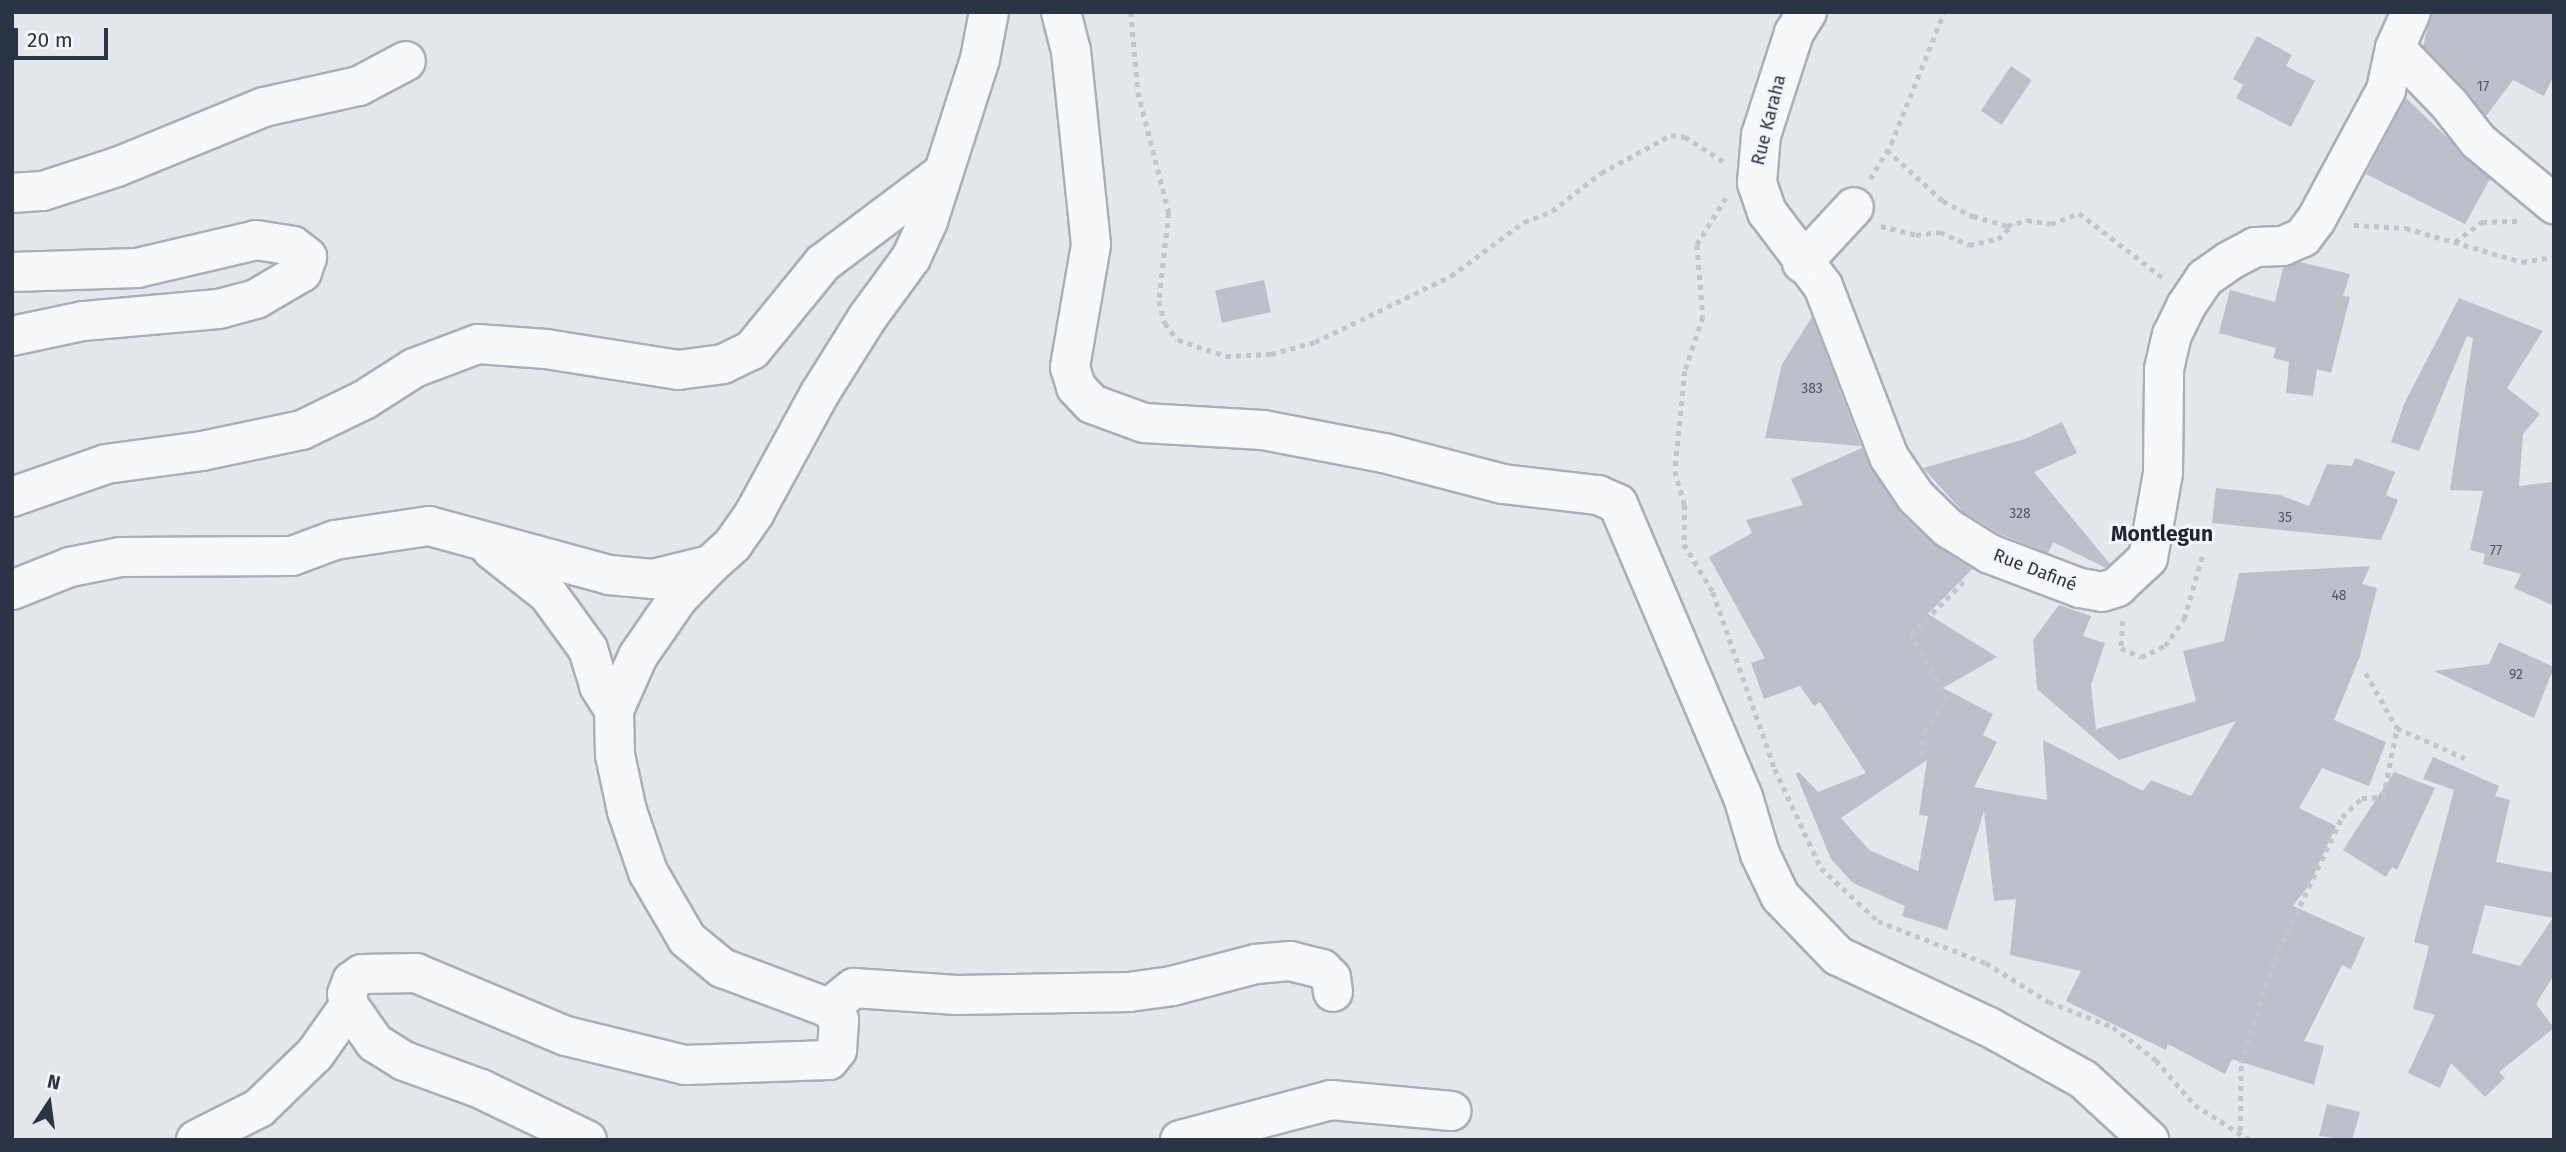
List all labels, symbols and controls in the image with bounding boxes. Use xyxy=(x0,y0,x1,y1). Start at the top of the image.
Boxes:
scale bar xyxy=(18,14,112,58)
text: 20 m xyxy=(27,27,73,53)
street label: Rue Karaha xyxy=(1747,72,1791,168)
house number: 17 xyxy=(2477,79,2489,95)
house number: 383 xyxy=(1801,381,1823,397)
house number: 328 xyxy=(2009,506,2031,522)
house number: 35 xyxy=(2278,510,2292,526)
district label: Montlegun xyxy=(2111,521,2213,547)
house number: 77 xyxy=(2490,543,2502,559)
street label: Rue Dafiné xyxy=(1990,544,2080,596)
house number: 48 xyxy=(2331,588,2347,604)
house number: 92 xyxy=(2509,667,2523,683)
north arrow xyxy=(14,1068,84,1138)
text: N xyxy=(45,1069,63,1095)

